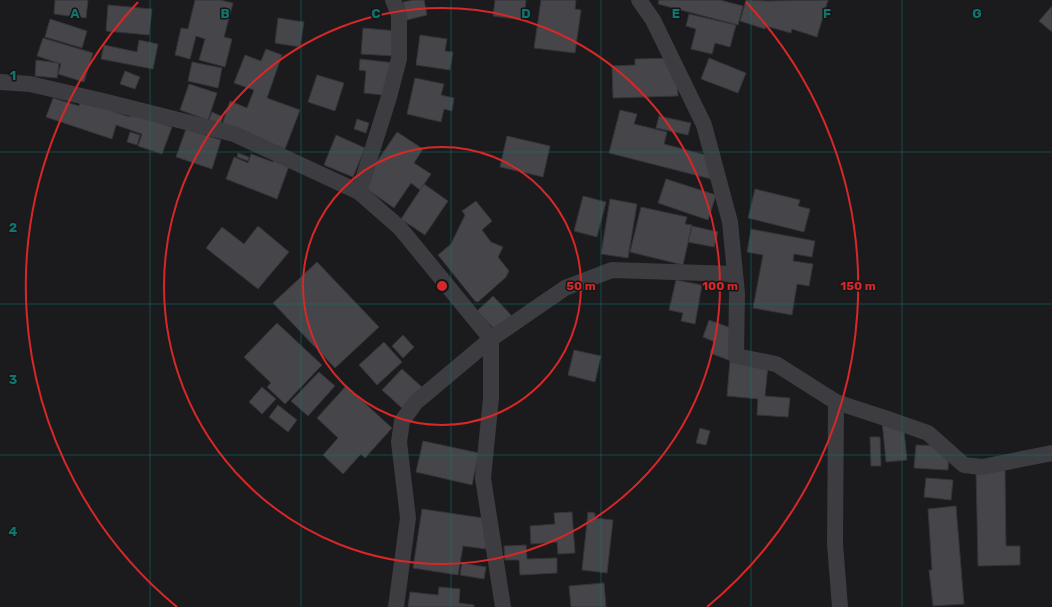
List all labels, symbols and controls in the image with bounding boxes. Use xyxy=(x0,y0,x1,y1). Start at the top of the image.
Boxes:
text: A xyxy=(70,6,80,21)
text: B xyxy=(220,6,230,21)
text: C xyxy=(371,6,381,21)
text: D xyxy=(521,6,531,21)
text: E xyxy=(672,6,680,21)
text: F xyxy=(823,6,831,21)
text: G xyxy=(972,6,982,21)
text: 1 xyxy=(10,68,16,83)
text: 2 xyxy=(9,220,17,235)
centre of rings xyxy=(435,279,449,293)
text: 50 m xyxy=(566,279,596,293)
text: 100 m xyxy=(702,279,738,293)
text: 150 m xyxy=(840,279,876,293)
text: 3 xyxy=(9,372,18,387)
text: 4 xyxy=(9,524,18,539)

